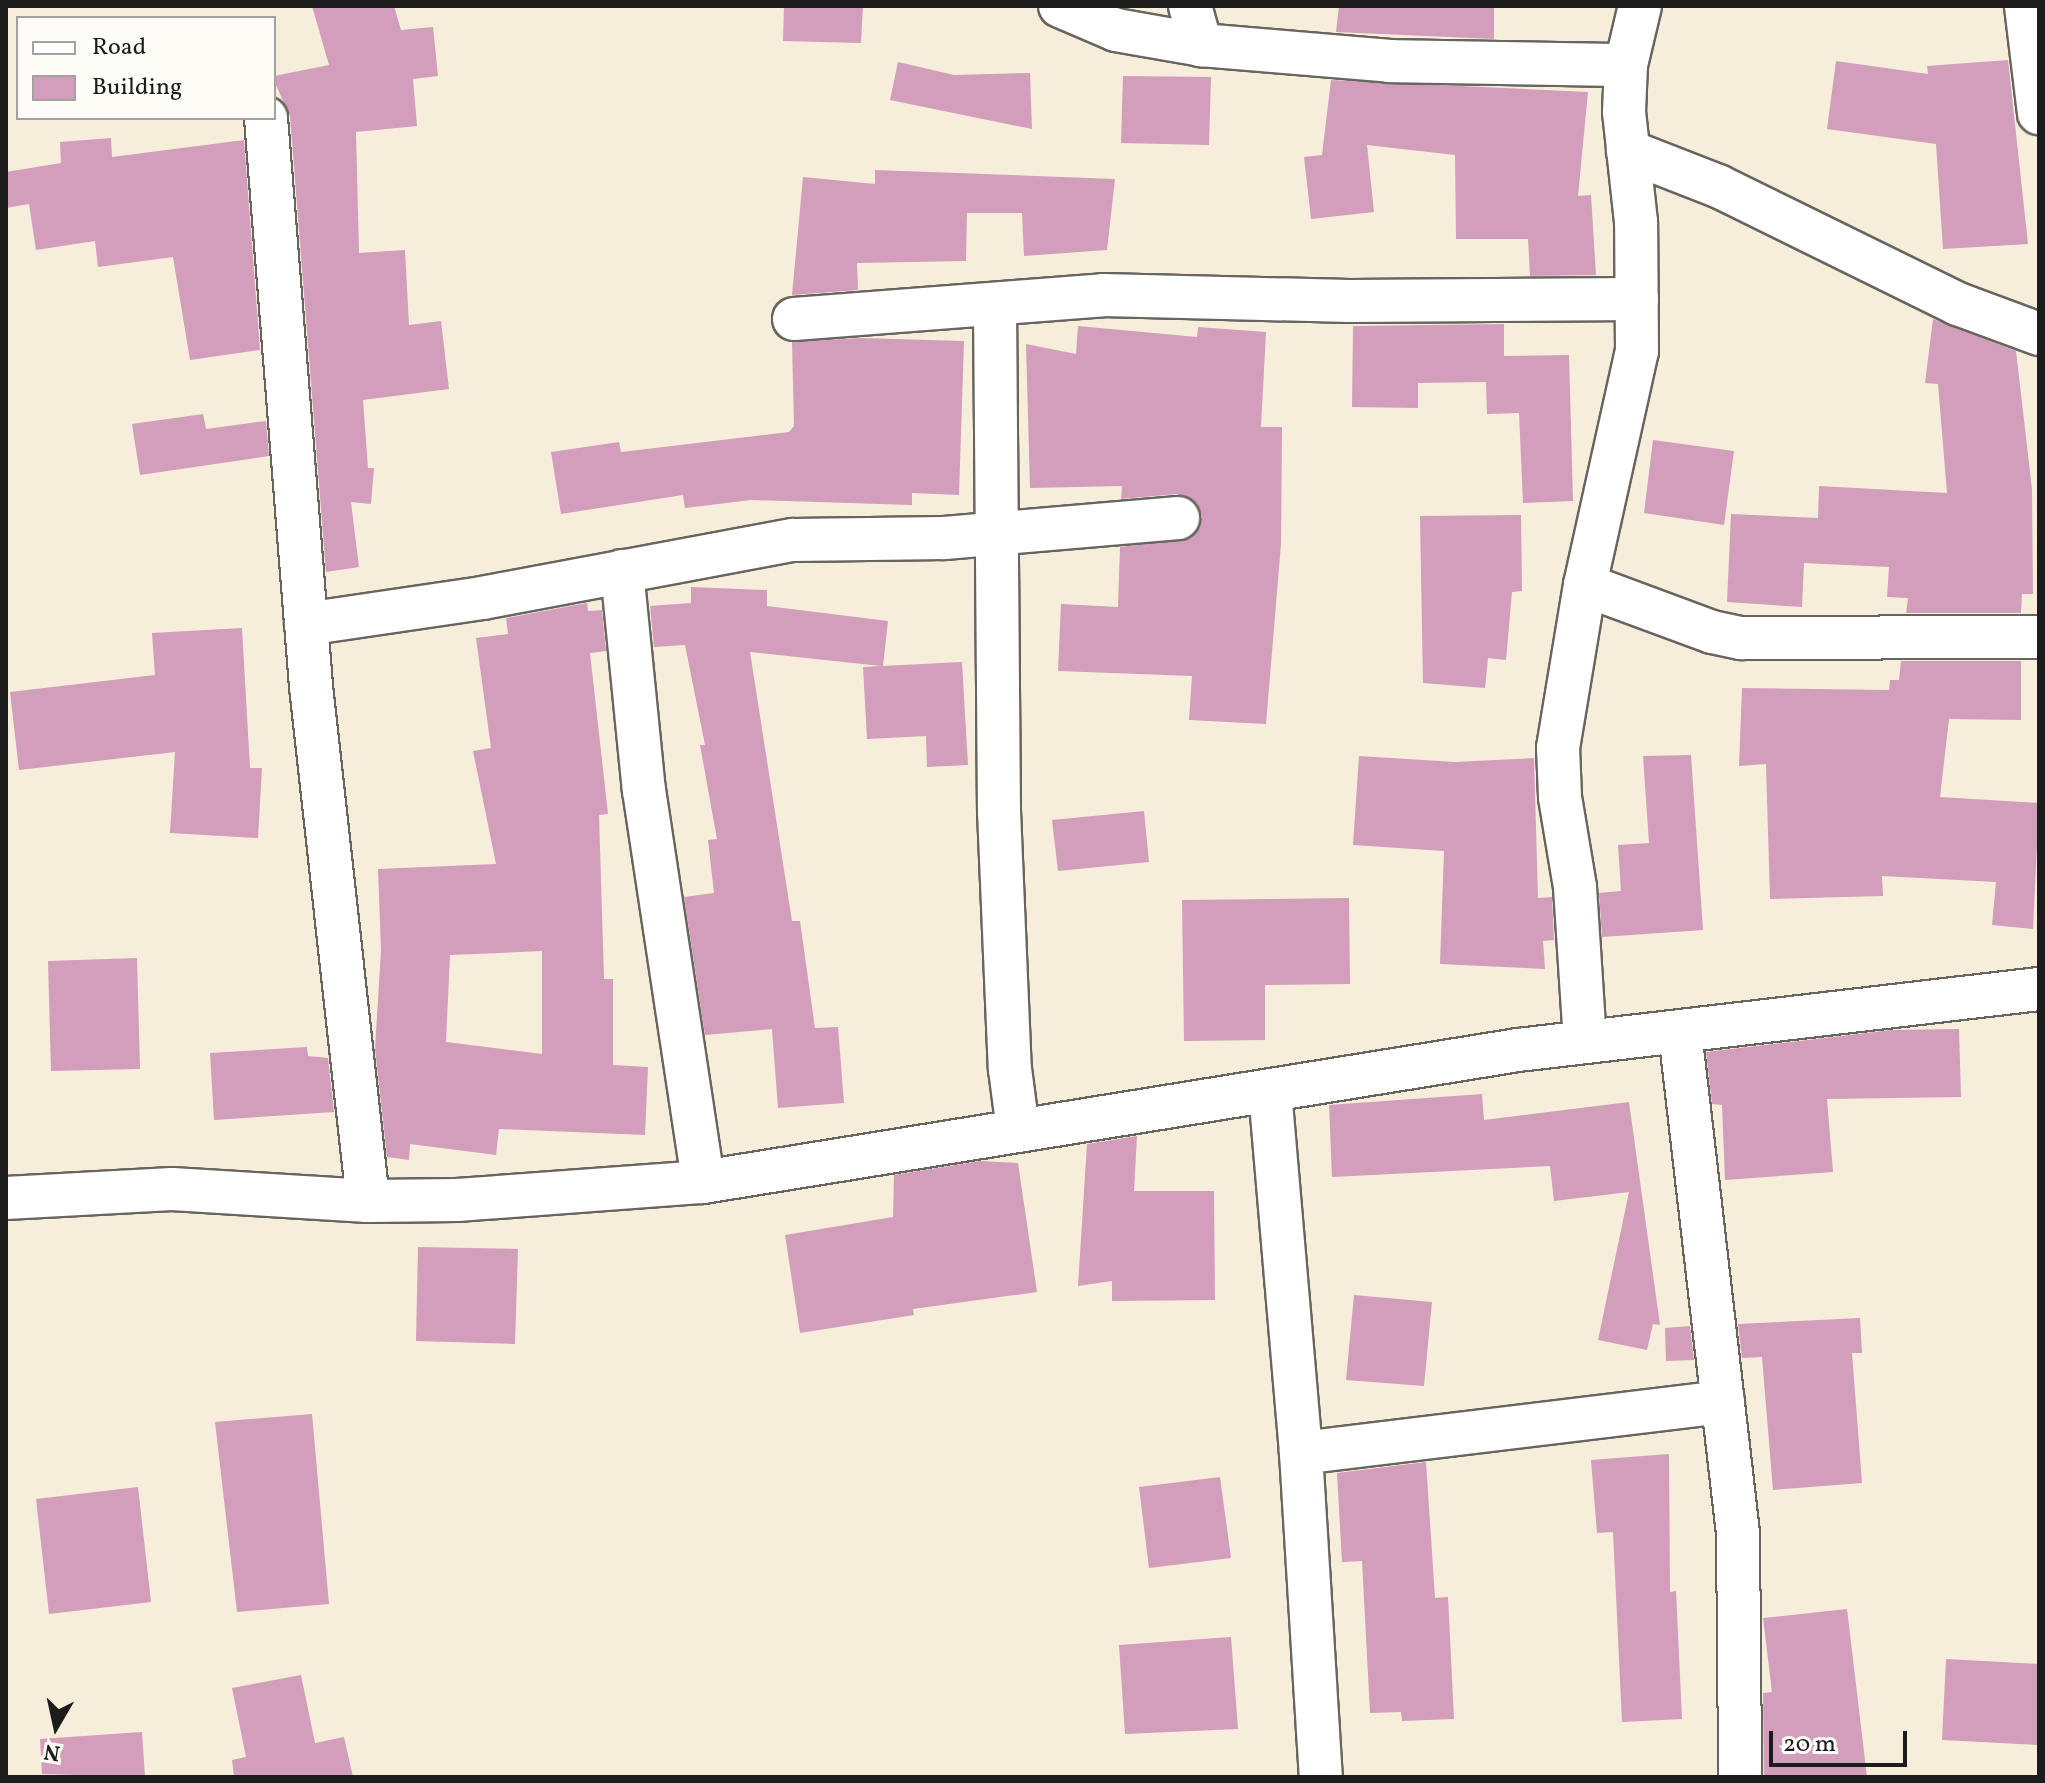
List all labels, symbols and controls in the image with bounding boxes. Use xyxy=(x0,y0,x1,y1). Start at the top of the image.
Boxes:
legend xyxy=(16,16,276,120)
text: Road xyxy=(92,31,146,65)
text: Building xyxy=(92,71,182,105)
north arrow xyxy=(16,1687,96,1767)
scale bar xyxy=(1773,1715,1911,1765)
text: 20 m xyxy=(1783,1728,1836,1762)
text: N xyxy=(42,1735,62,1768)

